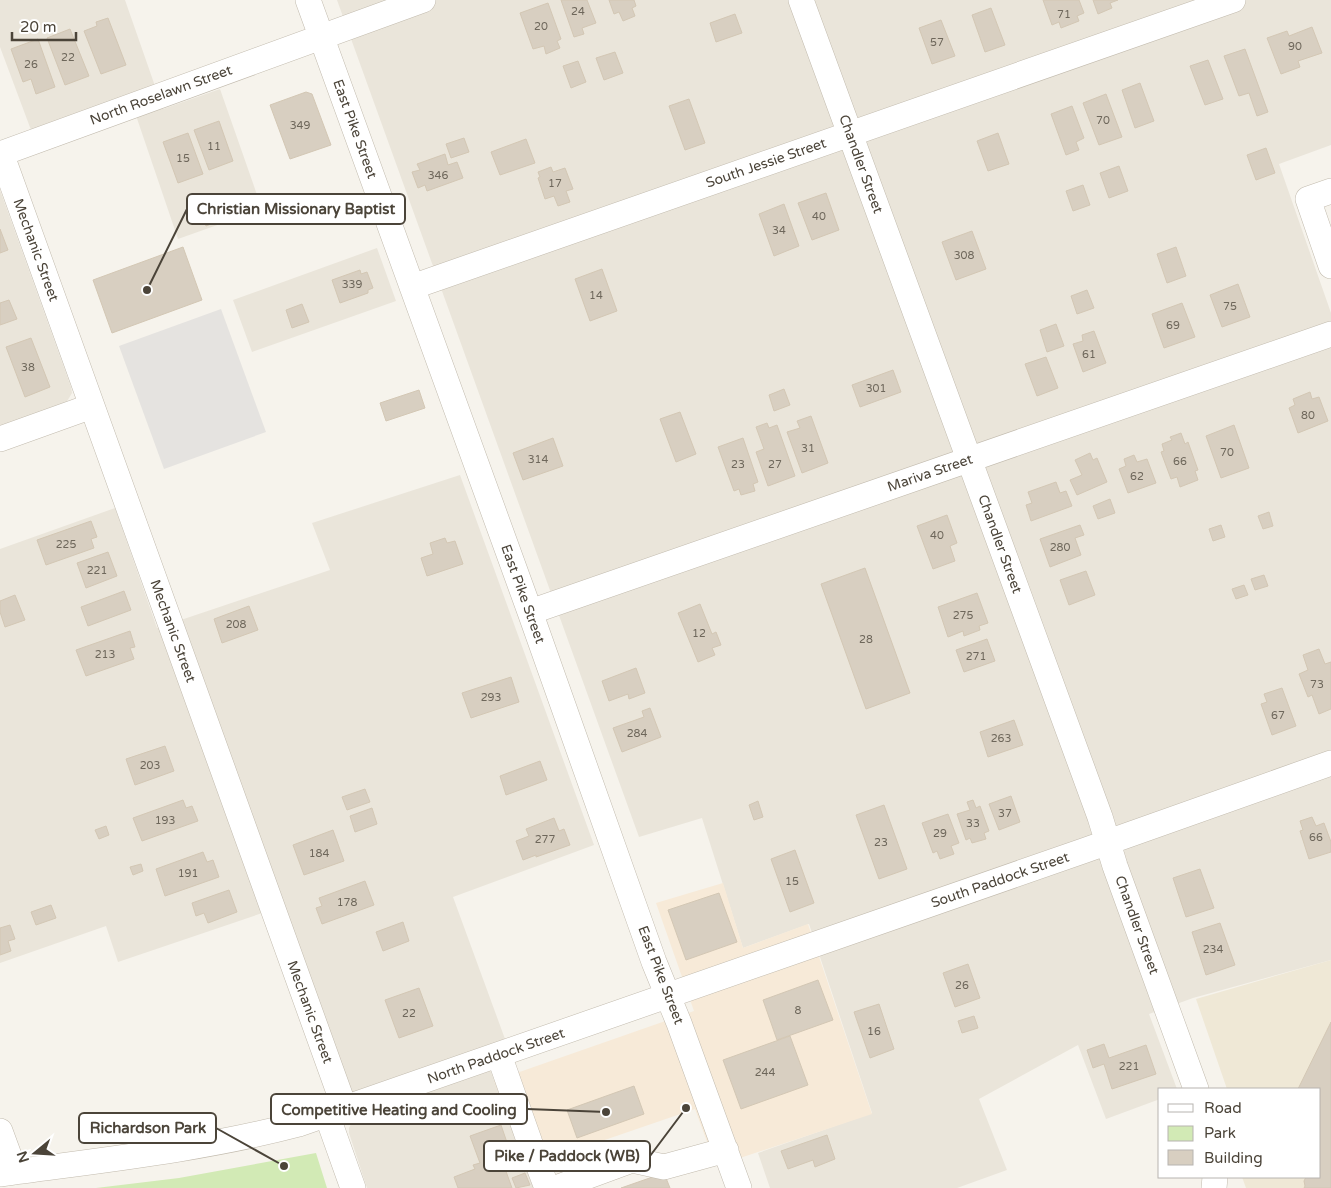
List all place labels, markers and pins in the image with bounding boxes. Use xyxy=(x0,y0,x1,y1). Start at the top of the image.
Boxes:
callout: Christian Missionary Baptist xyxy=(187,194,405,224)
callout: Competitive Heating and Cooling xyxy=(271,1094,527,1124)
callout: Richardson Park xyxy=(79,1113,216,1143)
callout: Pike / Paddock (WB) xyxy=(484,1141,650,1171)

